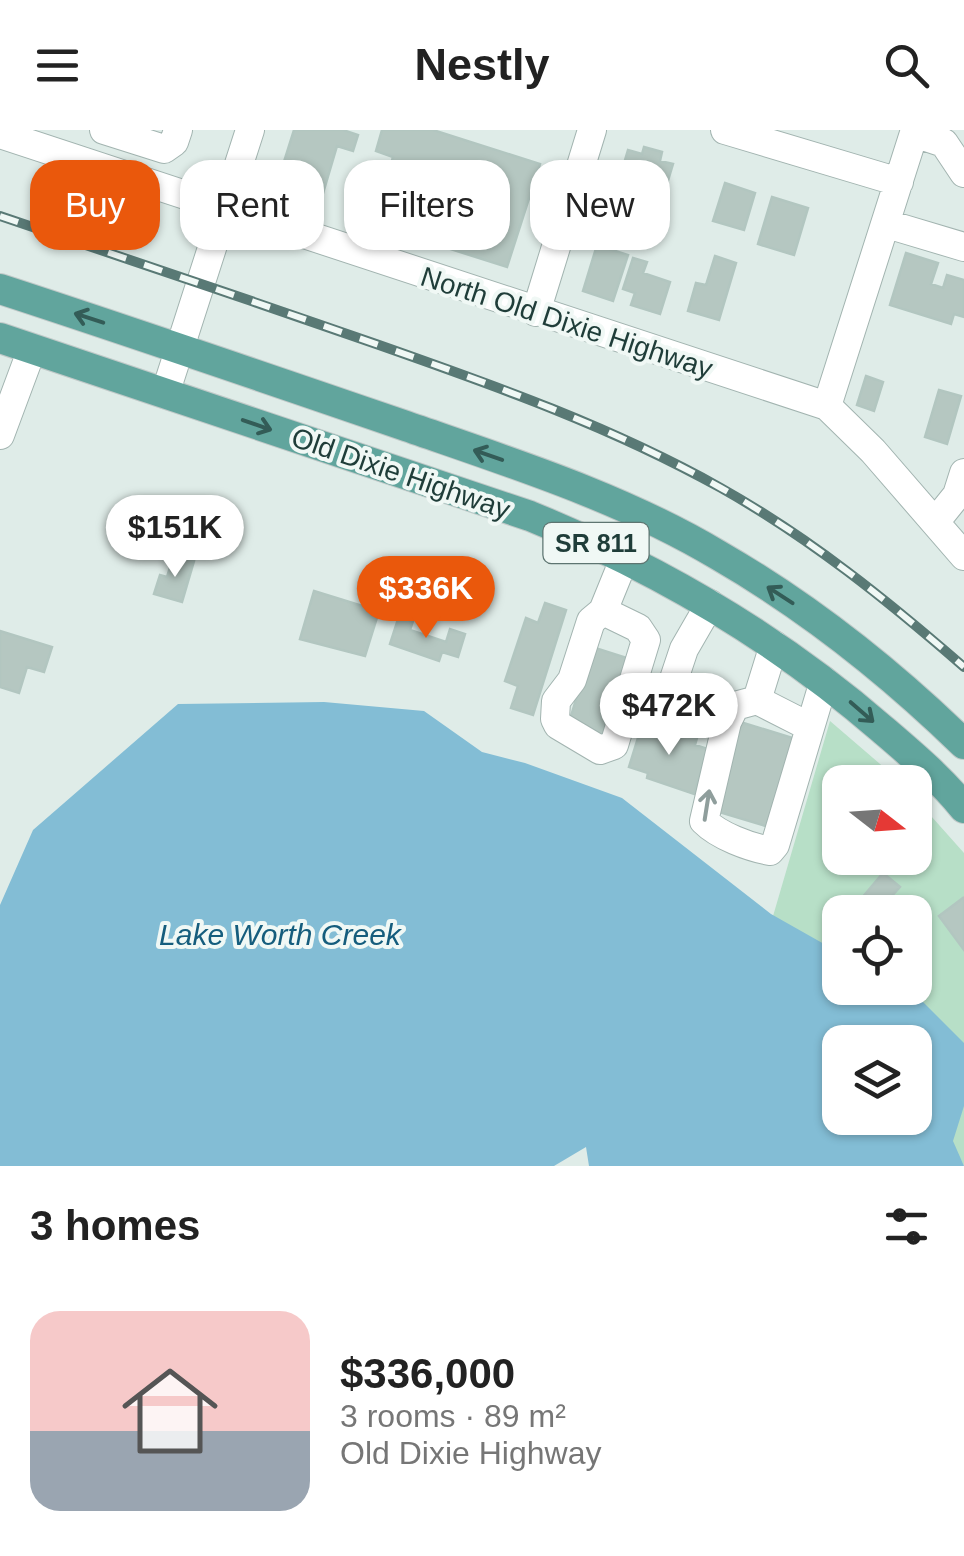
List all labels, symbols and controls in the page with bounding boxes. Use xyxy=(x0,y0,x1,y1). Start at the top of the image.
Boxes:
icon: menu xyxy=(30,38,85,93)
icon: search xyxy=(879,38,934,93)
text: Nestly xyxy=(414,39,550,90)
chip: Buy xyxy=(30,160,160,250)
chip: Rent xyxy=(180,160,324,250)
chip: Filters xyxy=(344,160,510,250)
chip: New xyxy=(530,160,670,250)
street label: North Old Dixie Highway xyxy=(417,261,717,384)
one-way arrow xyxy=(74,308,106,326)
one-way arrow xyxy=(241,417,272,435)
street label: Old Dixie Highway xyxy=(288,422,514,525)
one-way arrow xyxy=(473,445,504,463)
pin: $151K xyxy=(105,495,245,580)
text: $151K xyxy=(128,509,222,545)
road number: SR 811 xyxy=(544,523,648,563)
pin: $336K xyxy=(356,556,496,641)
text: $336K xyxy=(379,570,473,606)
one-way arrow xyxy=(766,585,795,606)
pin: $472K xyxy=(599,673,739,758)
text: $472K xyxy=(622,687,716,723)
one-way arrow xyxy=(849,700,874,723)
north arrow xyxy=(822,765,932,875)
map controls xyxy=(822,765,932,1135)
one-way arrow xyxy=(698,789,717,822)
button: locate xyxy=(822,895,932,1005)
water label: Lake Worth Creek xyxy=(159,918,403,951)
button: layers xyxy=(822,1025,932,1135)
icon: filters xyxy=(879,1199,934,1254)
text: 3 homes xyxy=(30,1202,200,1249)
text: $336,000 xyxy=(340,1350,515,1397)
icon: home xyxy=(110,1351,230,1471)
text: 3 rooms · 89 m² xyxy=(340,1398,566,1434)
text: Old Dixie Highway xyxy=(340,1435,601,1471)

